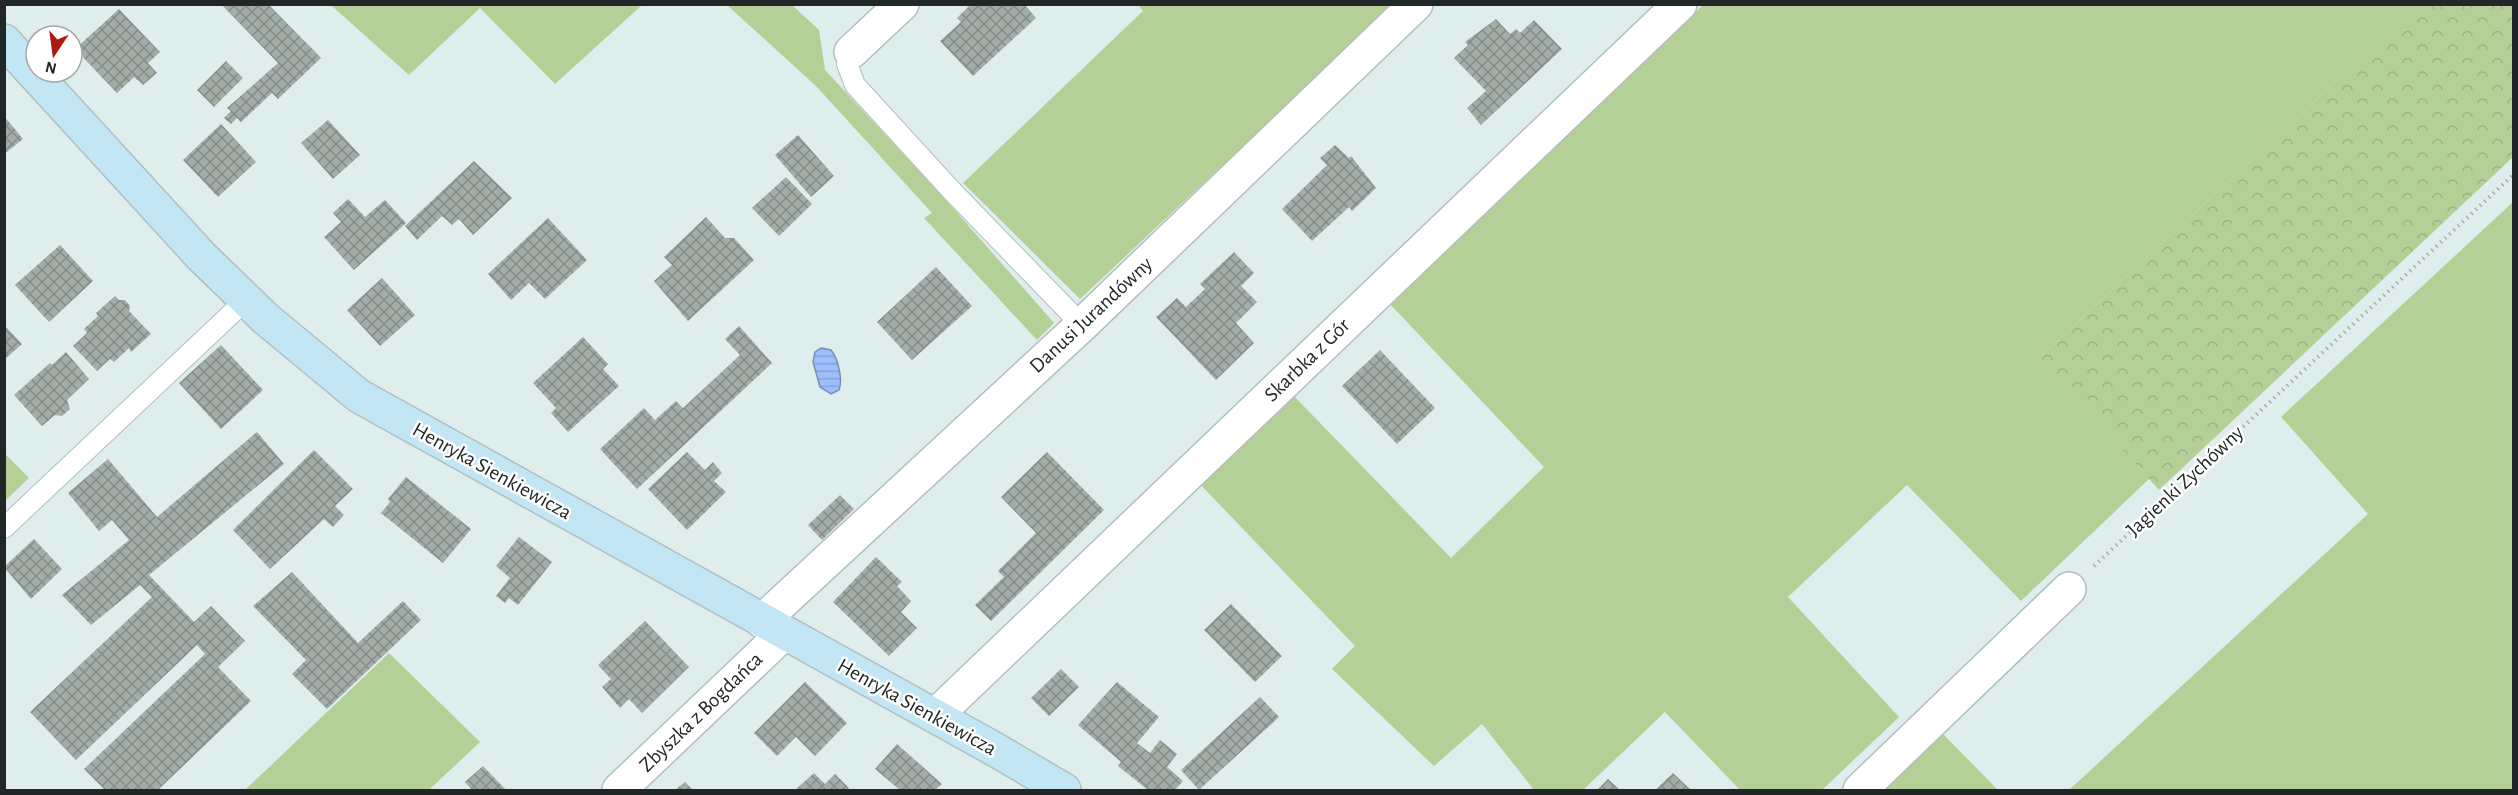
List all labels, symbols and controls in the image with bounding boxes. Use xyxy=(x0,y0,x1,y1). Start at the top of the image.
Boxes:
north arrow xyxy=(24,24,84,84)
text: N xyxy=(44,59,58,77)
street label: Danusi Jurandówny xyxy=(1026,253,1156,377)
street label: Skarbka z Gór xyxy=(1260,314,1354,406)
street label: Henryka Sienkiewicza xyxy=(409,419,575,523)
street label: Jagienki Zychówny xyxy=(2122,422,2248,540)
street label: Zbyszka z Bogdańca xyxy=(636,648,767,776)
street label: Henryka Sienkiewicza xyxy=(834,655,1000,759)

